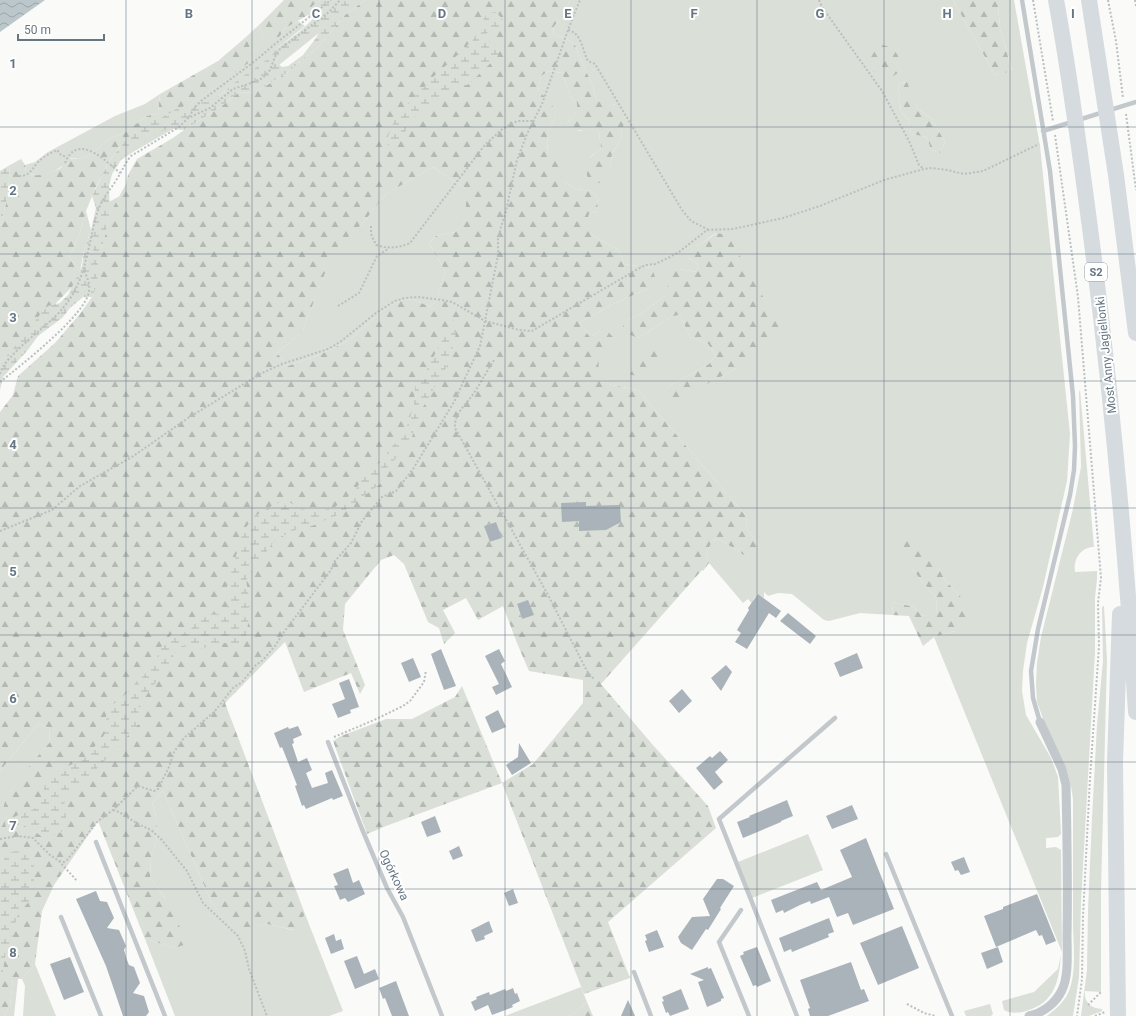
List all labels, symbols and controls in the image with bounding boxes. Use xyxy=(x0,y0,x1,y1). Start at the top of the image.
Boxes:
text: B xyxy=(185,6,193,21)
text: C xyxy=(312,6,321,21)
text: D xyxy=(438,6,446,21)
text: E xyxy=(564,6,572,21)
text: F xyxy=(690,6,698,21)
text: G xyxy=(816,6,825,21)
text: H xyxy=(942,6,952,21)
text: I xyxy=(1071,6,1075,21)
scale bar xyxy=(18,16,104,42)
text: 50 m xyxy=(24,23,51,37)
text: 1 xyxy=(9,56,17,71)
text: 2 xyxy=(9,183,17,198)
road number: S2 xyxy=(1085,263,1107,281)
street label: Most Anny Jagiellonki xyxy=(1093,296,1119,414)
text: 3 xyxy=(9,310,17,325)
text: 4 xyxy=(9,437,17,452)
text: 5 xyxy=(9,564,17,579)
text: 6 xyxy=(9,691,17,706)
text: 7 xyxy=(9,818,17,833)
street label: Ogórkowa xyxy=(376,847,412,903)
text: 8 xyxy=(9,945,17,960)

